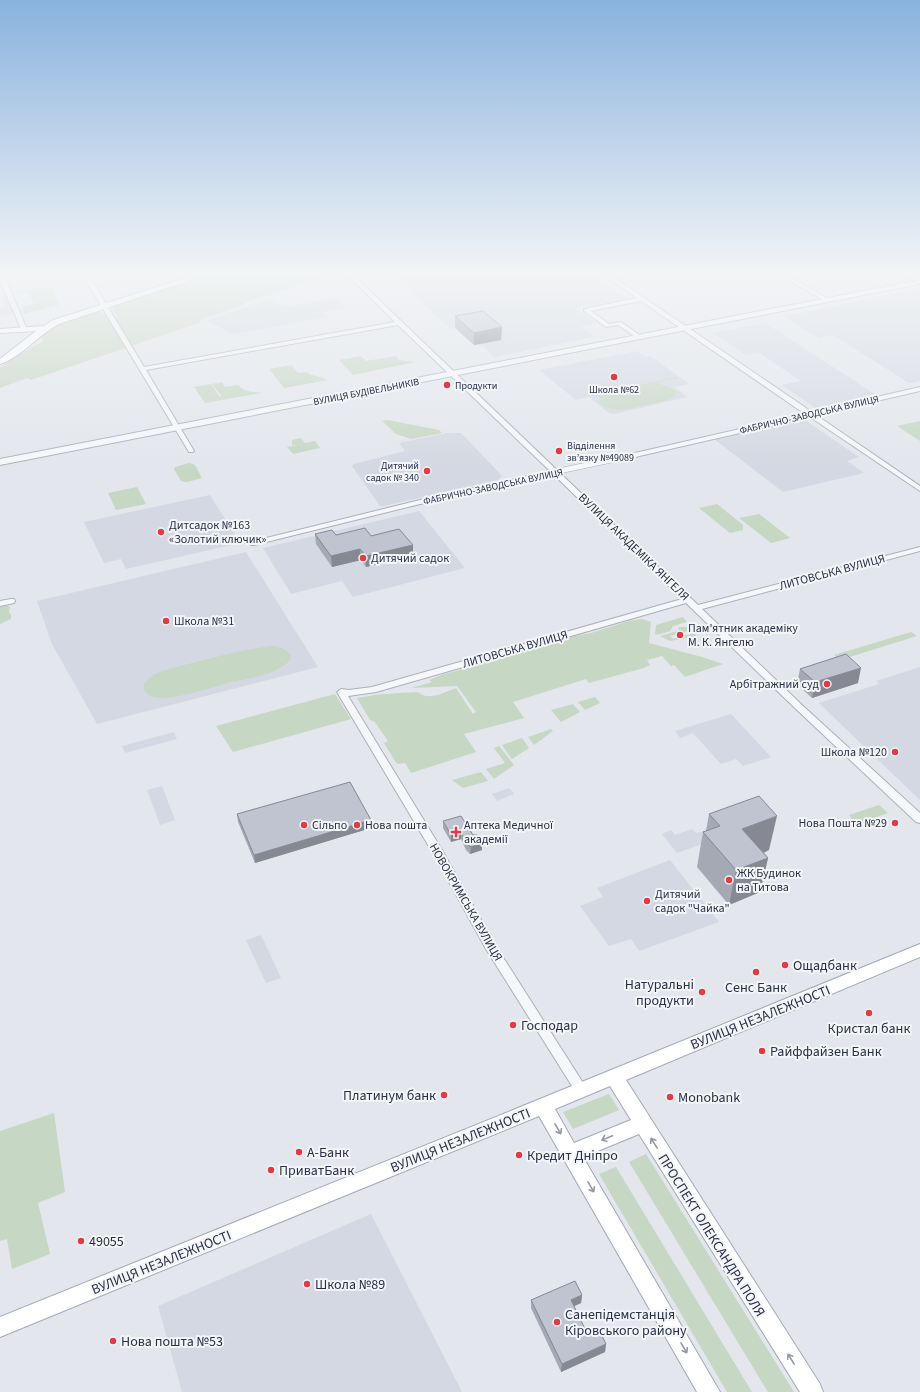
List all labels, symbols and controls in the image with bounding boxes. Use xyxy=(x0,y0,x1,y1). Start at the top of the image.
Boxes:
marker: Школа №62 xyxy=(609,372,619,382)
street label: ВУЛИЦЯ БУДІВЕЛЬНИКІВ xyxy=(312,375,420,409)
place label: Продукти xyxy=(455,379,497,393)
marker: Продукти xyxy=(442,380,452,390)
place label: Школа №62 xyxy=(589,383,639,397)
street label: ФАБРИЧНО-ЗАВОДСЬКА ВУЛИЦЯ xyxy=(738,392,880,438)
place label: Відділення зв’язку №49089 xyxy=(567,439,634,465)
marker: Відділення зв’язку №49089 xyxy=(554,446,564,456)
place label: Дитячий садок № 340 xyxy=(366,459,419,485)
street label: ФАБРИЧНО-ЗАВОДСЬКА ВУЛИЦЯ xyxy=(422,465,564,509)
marker: Дитячий садок № 340 xyxy=(422,466,432,476)
street label: ВУЛИЦЯ АКАДЕМІКА ЯНГЕЛЯ xyxy=(574,490,693,605)
place label: Дитсадок №163 «Золотий ключик» xyxy=(169,517,266,548)
marker: Дитсадок №163 «Золотий ключик» xyxy=(156,527,166,537)
place label: Дитячий садок xyxy=(371,550,449,567)
street label: ЛИТОВСЬКА ВУЛИЦЯ xyxy=(777,550,887,595)
marker: Дитячий садок xyxy=(358,553,368,563)
place label: Школа №31 xyxy=(174,613,234,630)
marker: Школа №31 xyxy=(161,616,171,626)
place label: Пам'ятник академіку М. К. Янгелю xyxy=(688,620,798,651)
street label: ЛИТОВСЬКА ВУЛИЦЯ xyxy=(460,626,570,673)
marker: Пам'ятник академіку М. К. Янгелю xyxy=(675,630,685,640)
place label: Арбітражний суд xyxy=(730,676,820,693)
marker: Арбітражний суд xyxy=(822,679,832,689)
place label: Школа №120 xyxy=(821,744,887,761)
marker: Школа №120 xyxy=(890,747,900,757)
place label: Нова Пошта №29 xyxy=(799,815,887,832)
place label: Сільпо xyxy=(312,817,347,834)
place label: Нова пошта xyxy=(365,817,427,834)
place label: Аптека Медичної академії xyxy=(464,817,554,848)
marker: Нова Пошта №29 xyxy=(890,818,900,828)
marker: Сільпо xyxy=(299,820,309,830)
marker: Нова пошта xyxy=(352,820,362,830)
marker: Аптека Медичної академії xyxy=(451,827,461,837)
street label: НОВОКРИМСЬКА ВУЛИЦЯ xyxy=(425,840,506,964)
place label: ЖК Будинок на Титова xyxy=(737,865,801,896)
marker: ЖК Будинок на Титова xyxy=(724,875,734,885)
place label: Дитячий садок "Чайка" xyxy=(655,886,730,917)
marker: Дитячий садок "Чайка" xyxy=(642,896,652,906)
place label: Ощадбанк xyxy=(793,956,857,976)
marker: Ощадбанк xyxy=(780,960,790,970)
marker: Сенс Банк xyxy=(751,967,761,977)
place label: Натуральні продукти xyxy=(625,975,694,1011)
place label: Сенс Банк xyxy=(725,978,787,998)
street label: ВУЛИЦЯ НЕЗАЛЕЖНОСТІ xyxy=(687,981,833,1055)
marker: Натуральні продукти xyxy=(697,987,707,997)
marker: Кристал банк xyxy=(864,1008,874,1018)
place label: Господар xyxy=(521,1016,578,1036)
place label: Кристал банк xyxy=(828,1019,910,1039)
marker: Господар xyxy=(508,1020,518,1030)
place label: Райффайзен Банк xyxy=(770,1042,882,1062)
marker: Райффайзен Банк xyxy=(757,1046,767,1056)
place label: Платинум банк xyxy=(343,1086,436,1106)
place label: Monobank xyxy=(678,1088,740,1108)
marker: Платинум банк xyxy=(439,1090,449,1100)
marker: Monobank xyxy=(665,1092,675,1102)
street label: ВУЛИЦЯ НЕЗАЛЕЖНОСТІ xyxy=(387,1104,533,1178)
one-way arrow xyxy=(554,1123,562,1135)
one-way arrow xyxy=(601,1135,613,1143)
one-way arrow xyxy=(650,1138,658,1149)
place label: А-Банк xyxy=(307,1143,349,1163)
place label: Кредит Дніпро xyxy=(527,1146,618,1166)
marker: А-Банк xyxy=(294,1147,304,1157)
marker: Кредит Дніпро xyxy=(514,1150,524,1160)
street label: ПРОСПЕКТ ОЛЕКСАНДРА ПОЛЯ xyxy=(653,1150,770,1321)
place label: ПриватБанк xyxy=(279,1161,354,1181)
marker: ПриватБанк xyxy=(266,1165,276,1175)
one-way arrow xyxy=(587,1181,595,1193)
street label: ВУЛИЦЯ НЕЗАЛЕЖНОСТІ xyxy=(88,1226,234,1300)
place label: 49055 xyxy=(89,1232,124,1252)
marker: 49055 xyxy=(76,1236,86,1246)
place label: Школа №89 xyxy=(315,1275,385,1295)
marker: Школа №89 xyxy=(302,1279,312,1289)
place label: Санепідемстанція Кіровського району xyxy=(565,1305,687,1341)
marker: Санепідемстанція Кіровського району xyxy=(552,1317,562,1327)
place label: Нова пошта №53 xyxy=(121,1332,223,1352)
marker: Нова пошта №53 xyxy=(108,1336,118,1346)
one-way arrow xyxy=(680,1342,688,1354)
one-way arrow xyxy=(787,1354,795,1365)

